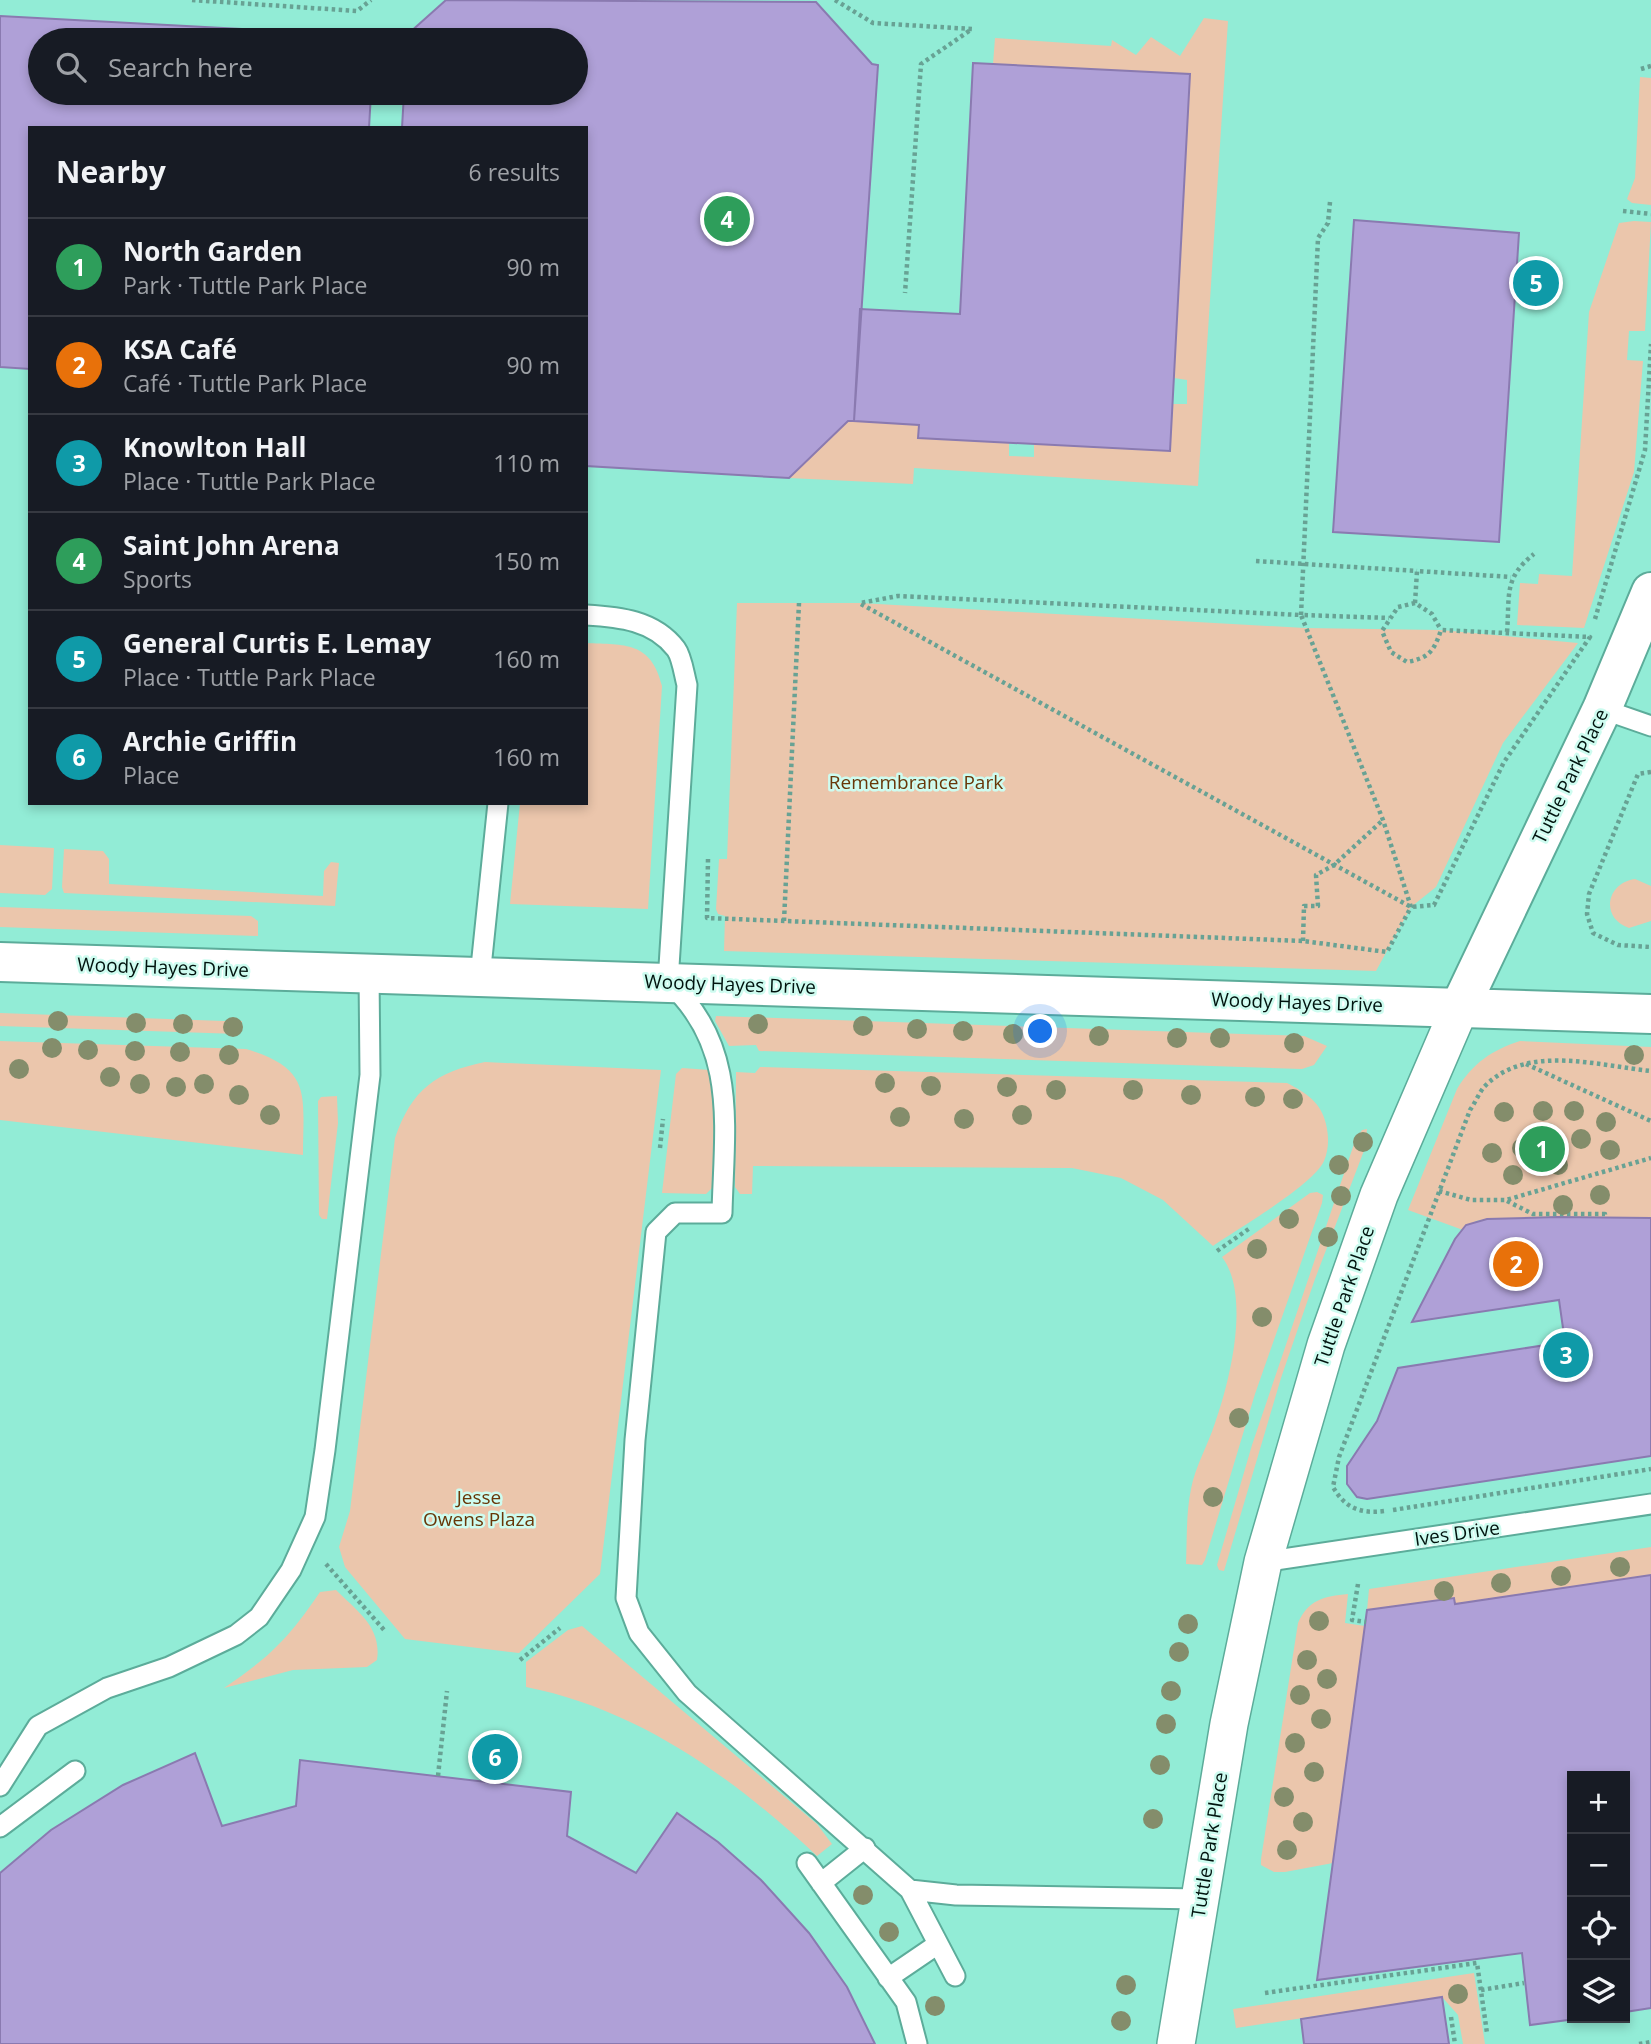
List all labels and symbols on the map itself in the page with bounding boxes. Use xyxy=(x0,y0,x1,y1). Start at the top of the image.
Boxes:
pin: 4 xyxy=(704,193,750,245)
pin: 5 xyxy=(1513,257,1559,309)
street label: Tuttle Park Place xyxy=(1526,704,1614,848)
park label: Remembrance Park xyxy=(829,769,1003,795)
street label: Woody Hayes Drive xyxy=(77,951,249,983)
street label: Woody Hayes Drive xyxy=(644,968,816,1000)
street label: Woody Hayes Drive xyxy=(1211,986,1383,1018)
your location xyxy=(1023,1014,1057,1048)
pin: 1 xyxy=(1519,1123,1565,1175)
street label: Tuttle Park Place xyxy=(1308,1222,1380,1370)
pin: 2 xyxy=(1493,1238,1539,1290)
pin: 3 xyxy=(1543,1329,1589,1381)
park label: Jesse Owens Plaza xyxy=(423,1484,535,1532)
street label: Ives Drive xyxy=(1413,1514,1501,1552)
pin: 6 xyxy=(472,1731,518,1783)
street label: Tuttle Park Place xyxy=(1185,1770,1233,1920)

